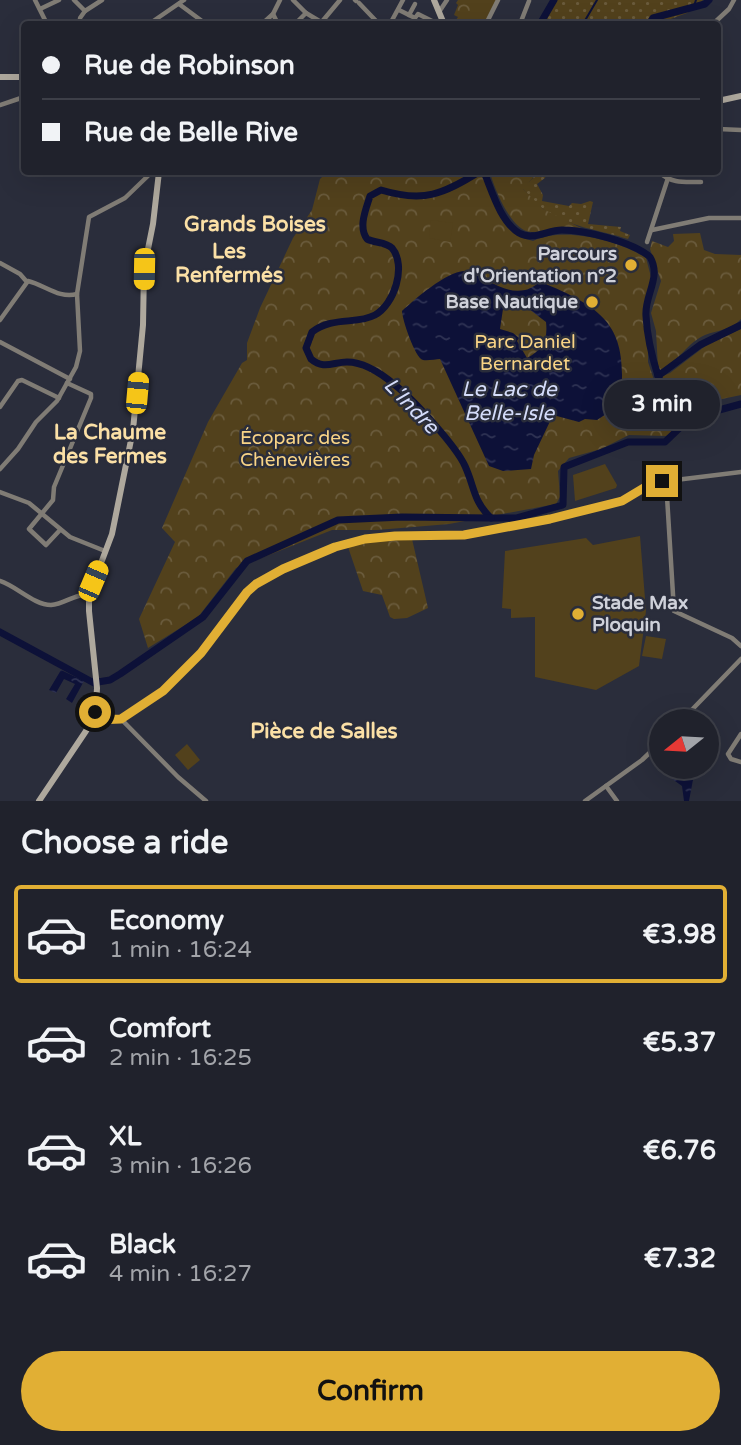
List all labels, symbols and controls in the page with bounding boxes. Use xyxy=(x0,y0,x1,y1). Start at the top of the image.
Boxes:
text: Rue de Robinson xyxy=(84,50,295,81)
text: Rue de Belle Rive xyxy=(84,117,298,148)
district label: Grands Boises xyxy=(184,212,326,237)
district label: Les Renfermés xyxy=(175,239,283,288)
place label: Parcours d'Orientation n°2 xyxy=(463,243,617,287)
car xyxy=(134,248,155,290)
marker: Parcours d'Orientation n°2 xyxy=(623,257,639,273)
place label: Base Nautique xyxy=(446,291,578,314)
marker: Base Nautique xyxy=(584,294,600,310)
park label: Parc Daniel Bernardet xyxy=(474,331,576,375)
car xyxy=(125,371,150,415)
water label: L'Indre xyxy=(378,373,444,440)
water label: Le Lac de Belle-Isle xyxy=(461,377,558,426)
callout: 3 min xyxy=(604,379,720,428)
text: 3 min xyxy=(631,390,693,418)
district label: La Chaume des Fermes xyxy=(53,420,167,469)
park label: Écoparc des Chènevières xyxy=(240,427,350,471)
route end xyxy=(646,465,678,497)
car xyxy=(76,558,111,604)
place label: Stade Max Ploquin xyxy=(592,592,688,637)
marker: Stade Max Ploquin xyxy=(570,606,586,622)
route start xyxy=(79,696,111,728)
north arrow xyxy=(649,709,719,779)
map controls xyxy=(649,709,719,779)
district label: Pièce de Salles xyxy=(250,719,398,744)
text: Choose a ride xyxy=(21,824,228,862)
icon: car xyxy=(25,903,88,966)
text: Economy xyxy=(109,905,224,936)
text: €3.98 xyxy=(643,919,716,950)
text: 1 min · 16:24 xyxy=(109,936,252,964)
icon: car xyxy=(25,1011,88,1074)
text: Comfort xyxy=(109,1013,211,1044)
text: €5.37 xyxy=(643,1027,716,1058)
text: 2 min · 16:25 xyxy=(109,1044,252,1072)
icon: car xyxy=(25,1119,88,1182)
text: XL xyxy=(109,1121,141,1152)
text: €6.76 xyxy=(643,1135,716,1166)
text: 3 min · 16:26 xyxy=(109,1152,252,1180)
icon: car xyxy=(25,1227,88,1290)
text: Black xyxy=(109,1229,176,1260)
text: €7.32 xyxy=(644,1243,716,1274)
text: 4 min · 16:27 xyxy=(109,1260,252,1288)
button: Confirm xyxy=(21,1351,720,1431)

